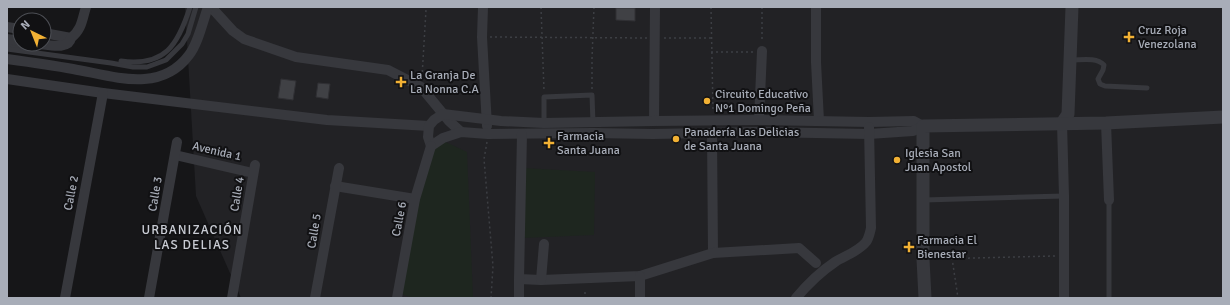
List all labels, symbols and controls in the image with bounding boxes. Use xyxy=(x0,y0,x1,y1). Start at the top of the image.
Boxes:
north arrow xyxy=(12,12,52,52)
text: N xyxy=(18,18,33,32)
place label: Cruz Roja Venezolana xyxy=(1138,23,1197,52)
marker: Cruz Roja Venezolana xyxy=(1123,31,1135,43)
place label: La Granja De La Nonna C.A xyxy=(410,68,479,97)
marker: La Granja De La Nonna C.A xyxy=(395,76,407,88)
place label: Circuito Educativo Nº1 Domingo Peña xyxy=(715,87,811,116)
marker: Circuito Educativo Nº1 Domingo Peña xyxy=(702,96,712,106)
place label: Panadería Las Delicias de Santa Juana xyxy=(684,125,799,154)
place label: Farmacia Santa Juana xyxy=(557,129,620,158)
marker: Panadería Las Delicias de Santa Juana xyxy=(671,134,681,144)
marker: Farmacia Santa Juana xyxy=(544,138,554,148)
street label: Avenida 1 xyxy=(191,139,243,164)
place label: Iglesia San Juan Apostol xyxy=(905,146,972,175)
marker: Iglesia San Juan Apostol xyxy=(892,155,902,165)
street label: Calle 2 xyxy=(61,174,82,212)
street label: Calle 3 xyxy=(145,175,166,213)
street label: Calle 4 xyxy=(227,175,248,213)
street label: Calle 6 xyxy=(389,200,410,238)
street label: Calle 5 xyxy=(304,212,325,250)
district label: URBANIZACIÓN LAS DELIAS xyxy=(141,222,243,253)
place label: Farmacia El Bienestar xyxy=(917,233,978,262)
marker: Farmacia El Bienestar xyxy=(904,242,914,252)

